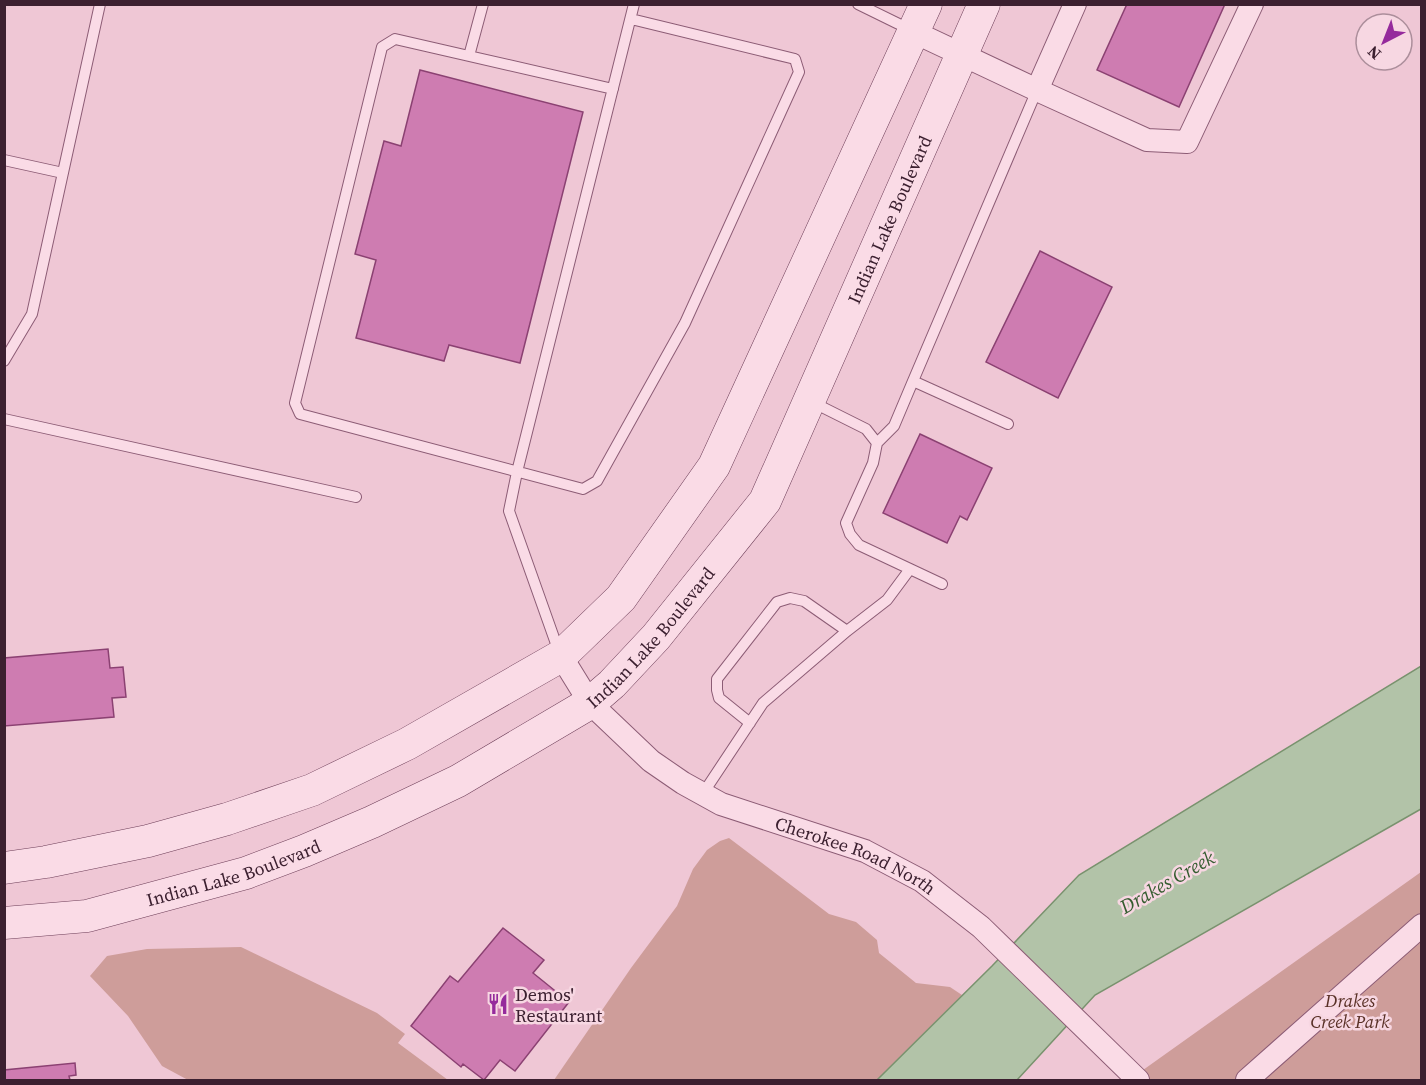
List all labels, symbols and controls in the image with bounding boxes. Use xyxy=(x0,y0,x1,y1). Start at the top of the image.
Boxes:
north arrow xyxy=(1354,12,1414,72)
text: N xyxy=(1362,41,1386,65)
street label: Indian Lake Boulevard xyxy=(841,131,937,308)
street label: Indian Lake Boulevard xyxy=(581,561,720,713)
street label: Cherokee Road North xyxy=(772,810,942,900)
street label: Indian Lake Boulevard xyxy=(143,833,324,912)
water label: Drakes Creek xyxy=(1113,843,1220,921)
place label: Demos' Restaurant xyxy=(515,982,602,1028)
park label: Drakes Creek Park xyxy=(1310,988,1390,1034)
restaurant icon: Demos' Restaurant xyxy=(486,992,510,1016)

